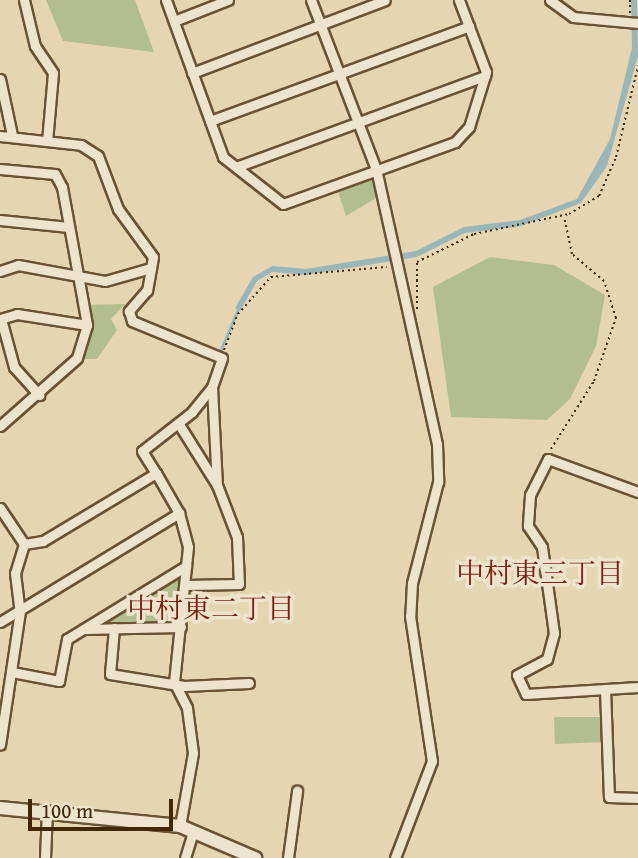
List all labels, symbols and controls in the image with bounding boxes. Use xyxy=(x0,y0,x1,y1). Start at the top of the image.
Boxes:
district label: 中村東三丁目 xyxy=(456,556,624,590)
district label: 中村東二丁目 xyxy=(127,591,295,625)
scale bar xyxy=(32,784,177,828)
text: 100 m xyxy=(41,795,93,826)

